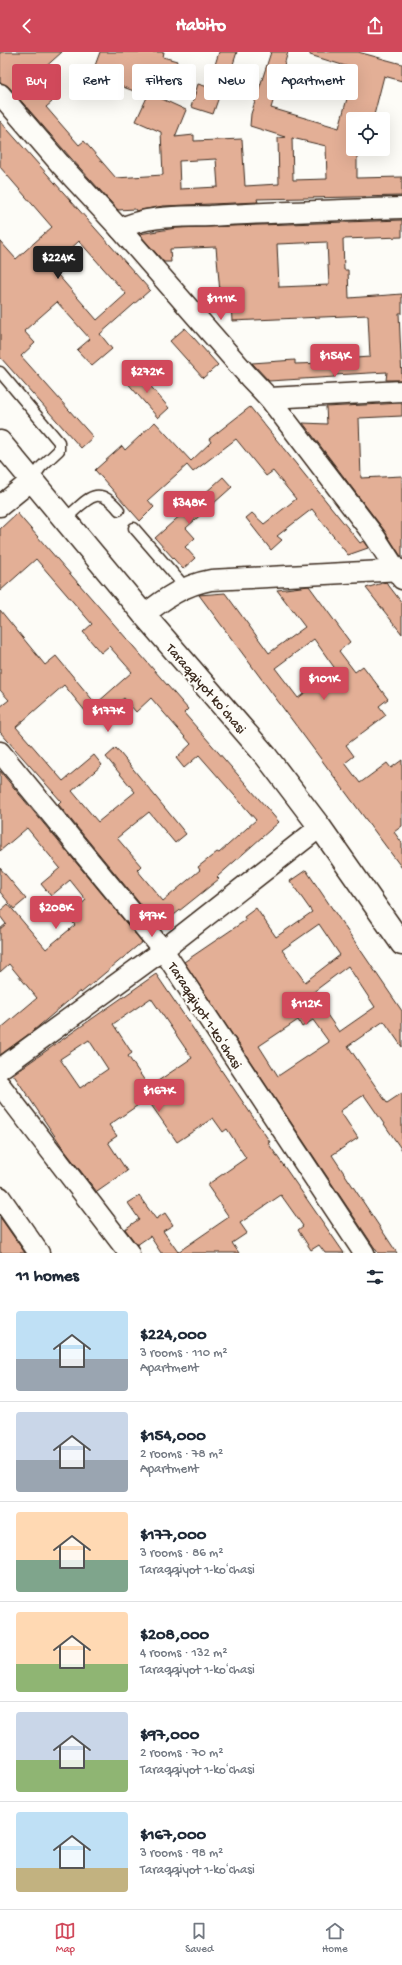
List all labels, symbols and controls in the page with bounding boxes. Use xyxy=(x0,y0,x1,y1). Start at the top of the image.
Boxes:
icon: back xyxy=(16,15,38,37)
icon: share xyxy=(364,15,386,37)
text: Habito xyxy=(176,16,226,37)
chip: Buy xyxy=(12,64,61,100)
chip: Rent xyxy=(69,64,124,100)
chip: Filters xyxy=(132,64,196,100)
chip: New xyxy=(204,64,259,100)
chip: Apartment xyxy=(267,64,358,100)
map controls xyxy=(346,112,390,156)
button: locate xyxy=(346,112,390,156)
pin: $224K xyxy=(30,246,86,280)
text: $224K xyxy=(42,251,74,266)
pin: $111K xyxy=(193,287,249,321)
text: $111K xyxy=(207,292,235,307)
pin: $154K xyxy=(307,344,363,378)
text: $154K xyxy=(319,349,351,364)
pin: $272K xyxy=(119,360,175,394)
text: $272K xyxy=(131,365,163,380)
pin: $348K xyxy=(161,491,217,525)
text: $348K xyxy=(172,496,206,511)
street label: Taraqqiyot koʻchasi xyxy=(161,640,250,738)
pin: $101K xyxy=(296,667,352,701)
text: $101K xyxy=(309,672,339,687)
pin: $177K xyxy=(80,699,136,733)
text: $177K xyxy=(92,704,124,719)
pin: $208K xyxy=(28,896,84,930)
text: $208K xyxy=(39,901,73,916)
pin: $97K xyxy=(128,904,176,938)
text: $97K xyxy=(139,909,165,924)
street label: Taraqqiyot 1-koʻchasi xyxy=(163,958,246,1073)
pin: $112K xyxy=(278,992,334,1026)
text: $112K xyxy=(291,997,321,1012)
pin: $167K xyxy=(131,1079,187,1113)
text: $167K xyxy=(143,1084,175,1099)
icon: filters xyxy=(364,1266,386,1288)
text: 11 homes xyxy=(16,1267,79,1287)
text: $224,000 xyxy=(140,1326,207,1346)
icon: home xyxy=(48,1327,96,1375)
text: 3 rooms · 110 m² xyxy=(140,1346,228,1361)
text: Apartment xyxy=(140,1361,199,1376)
text: $154,000 xyxy=(140,1427,206,1447)
icon: home xyxy=(48,1428,96,1476)
text: 2 rooms · 78 m² xyxy=(140,1447,223,1462)
text: Apartment xyxy=(140,1462,199,1477)
text: $177,000 xyxy=(140,1526,206,1546)
icon: home xyxy=(48,1528,96,1576)
text: 3 rooms · 86 m² xyxy=(140,1546,223,1561)
text: Taraqqiyot 1-koʻchasi xyxy=(140,1563,255,1578)
text: $208,000 xyxy=(140,1626,209,1646)
icon: home xyxy=(48,1628,96,1676)
text: 4 rooms · 132 m² xyxy=(140,1646,227,1661)
text: Taraqqiyot 1-koʻchasi xyxy=(140,1663,255,1678)
text: $97,000 xyxy=(140,1726,199,1746)
icon: home xyxy=(48,1728,96,1776)
text: 2 rooms · 70 m² xyxy=(140,1746,223,1761)
text: Taraqqiyot 1-koʻchasi xyxy=(140,1763,255,1778)
text: $167,000 xyxy=(140,1826,206,1846)
icon: home xyxy=(48,1828,96,1876)
text: 3 rooms · 98 m² xyxy=(140,1846,223,1861)
text: Taraqqiyot 1-koʻchasi xyxy=(140,1863,255,1878)
tab: Map xyxy=(54,1920,76,1956)
tab: Saved xyxy=(185,1920,213,1956)
tab: Home xyxy=(322,1920,348,1956)

